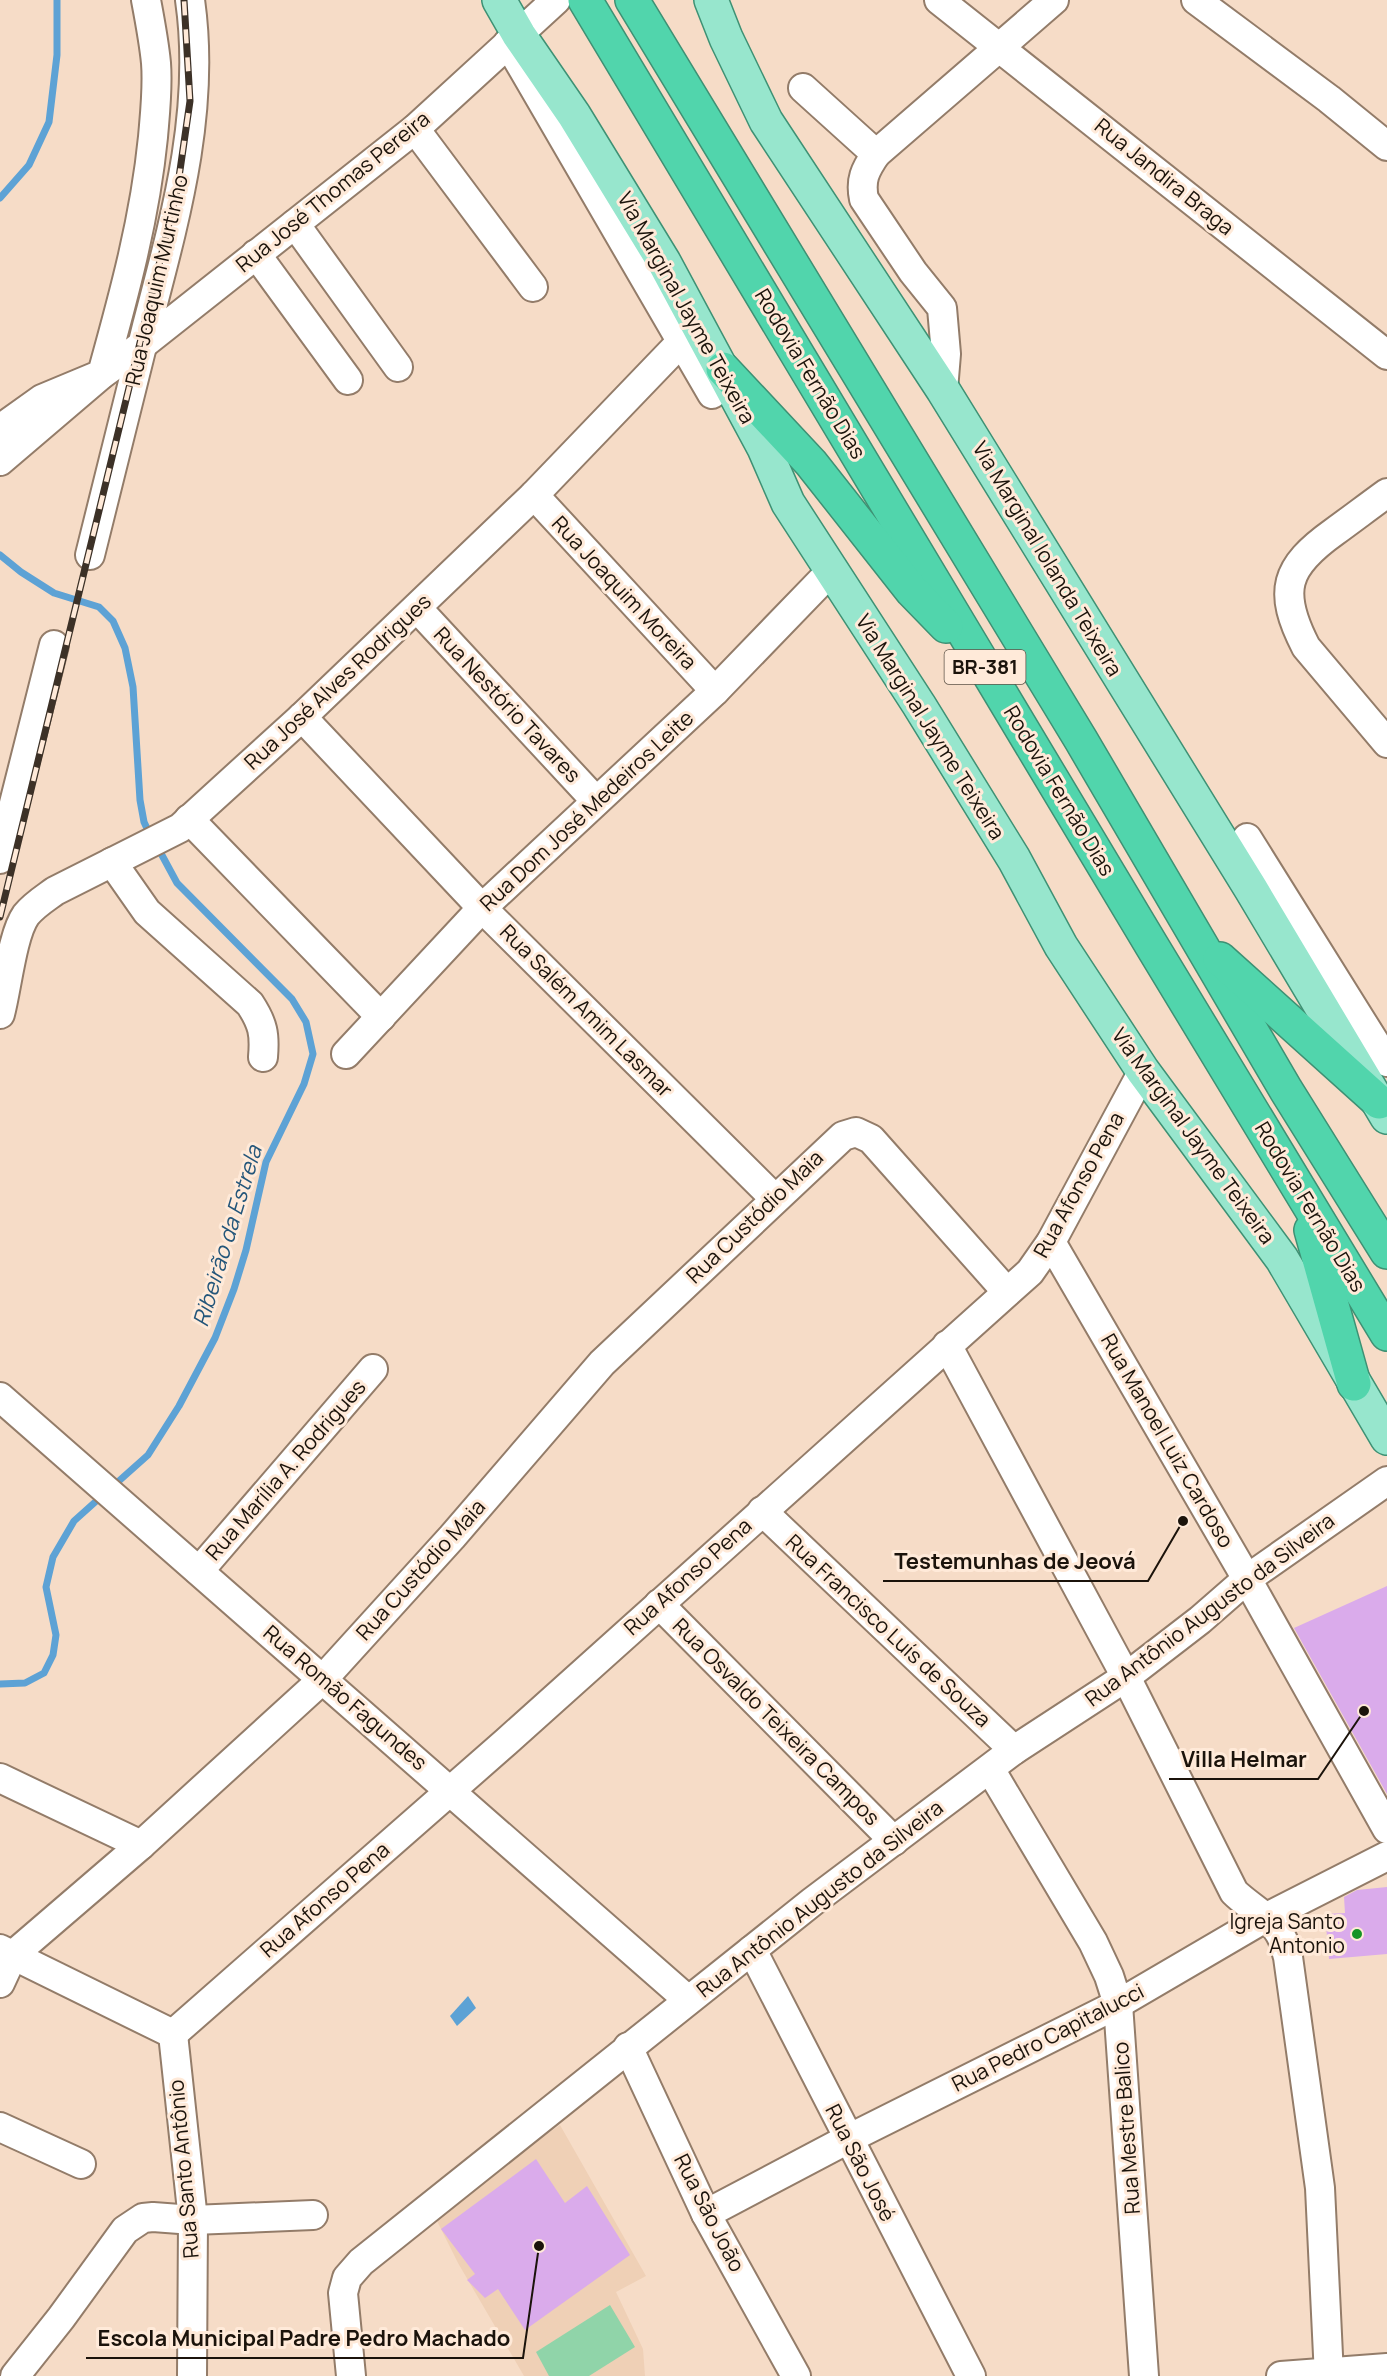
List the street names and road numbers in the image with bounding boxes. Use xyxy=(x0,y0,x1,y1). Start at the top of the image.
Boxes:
street label: Rua José Thomas Pereira xyxy=(230,104,435,278)
street label: Rua Jandira Braga xyxy=(1089,111,1240,241)
street label: Rua Joaquim Murtinho xyxy=(118,172,194,388)
street label: Via Marginal Jayme Teixeira xyxy=(611,187,762,428)
street label: Rodovia Fernão Dias xyxy=(749,283,873,464)
street label: Via Marginal Iolanda Teixeira xyxy=(966,436,1129,681)
street label: Rua Joaquim Moreira xyxy=(546,509,703,675)
street label: Rua José Alves Rodrigues xyxy=(238,587,437,775)
street label: Via Marginal Jayme Teixeira xyxy=(850,608,1012,844)
street label: Rua Nestório Tavares xyxy=(428,620,587,788)
road number: BR-381 xyxy=(944,650,1026,684)
street label: Rodovia Fernão Dias xyxy=(998,700,1122,881)
street label: Rua Dom José Medeiros Leite xyxy=(474,704,699,917)
street label: Rua Salém Amim Lasmar xyxy=(494,918,679,1103)
street label: Via Marginal Jayme Teixeira xyxy=(1106,1022,1282,1249)
street label: Rua Afonso Pena xyxy=(1026,1107,1130,1262)
street label: Rodovia Fernão Dias xyxy=(1249,1116,1373,1297)
street label: Rua Custódio Maia xyxy=(680,1144,829,1289)
street label: Rua Manoel Luiz Cardoso xyxy=(1095,1328,1241,1553)
street label: Rua Marília A. Rodrigues xyxy=(199,1373,371,1566)
street label: Rua Custódio Maia xyxy=(350,1493,491,1646)
street label: Rua Antônio Augusto da Silveira xyxy=(1079,1506,1340,1712)
street label: Rua Afonso Pena xyxy=(618,1511,757,1641)
street label: Rua Francisco Luís de Souza xyxy=(780,1528,997,1733)
street label: Rua Osvaldo Teixeira Campos xyxy=(667,1612,886,1831)
street label: Rua Romão Fagundes xyxy=(258,1618,433,1776)
street label: Rua Antônio Augusto da Silveira xyxy=(690,1793,948,2003)
street label: Rua Afonso Pena xyxy=(254,1835,395,1963)
street label: Rua Pedro Capitalucci xyxy=(947,1977,1148,2098)
street label: Rua Mestre Balico xyxy=(1106,2041,1146,2215)
street label: Rua Santo Antônio xyxy=(161,2079,205,2260)
street label: Rua São José xyxy=(819,2099,902,2226)
street label: Rua São João xyxy=(668,2149,752,2276)

